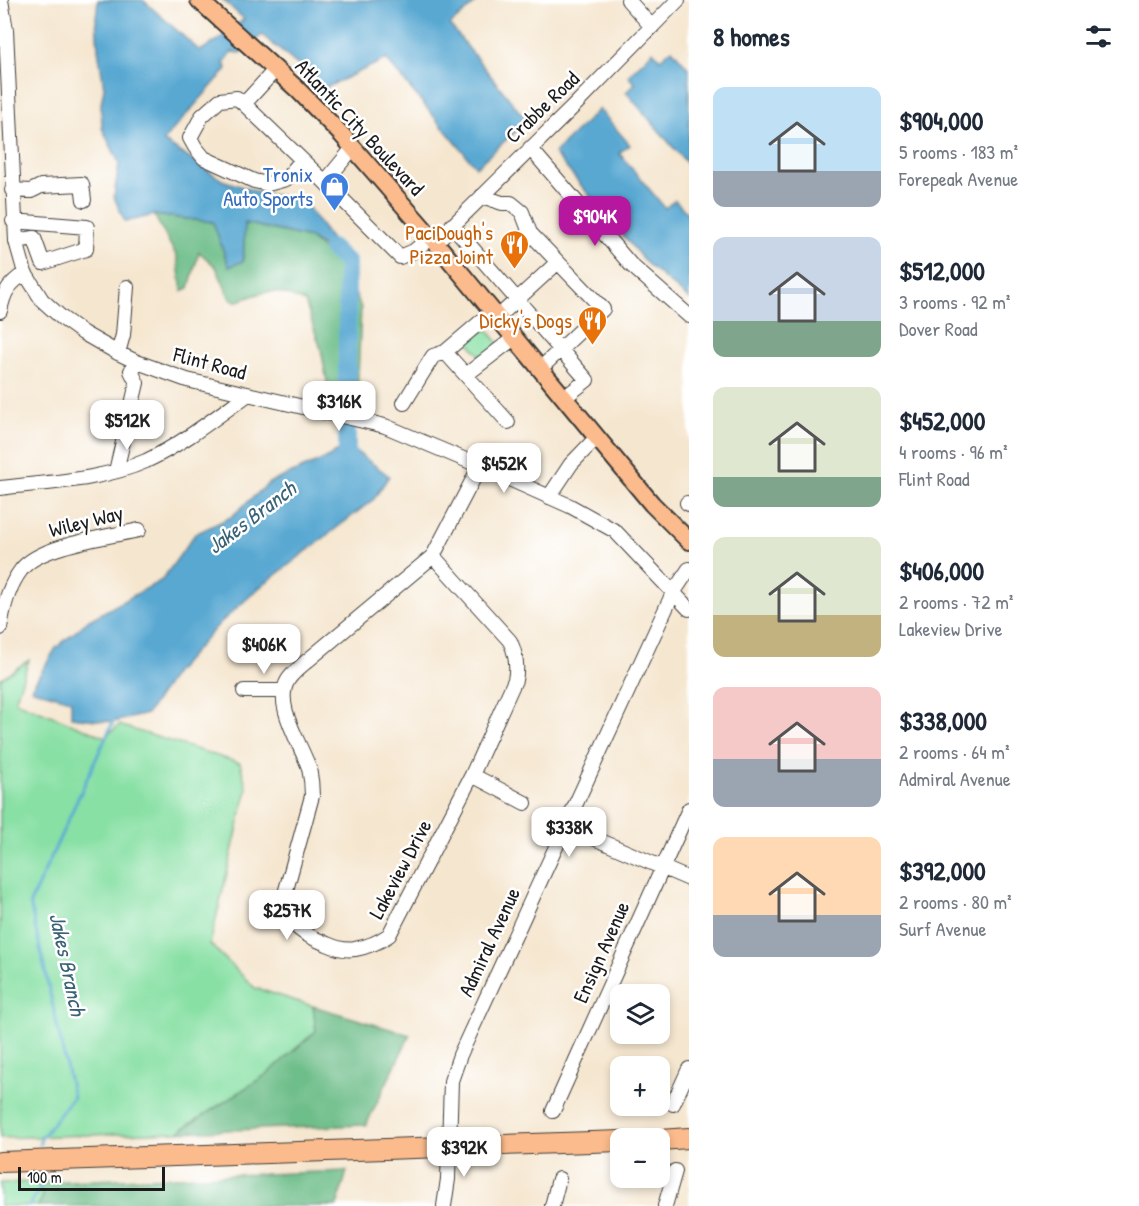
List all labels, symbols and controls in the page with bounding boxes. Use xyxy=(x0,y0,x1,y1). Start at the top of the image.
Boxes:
text: 8 homes xyxy=(713,19,790,54)
icon: filters xyxy=(1082,20,1115,53)
street label: Atlantic City Boulevard xyxy=(289,52,431,202)
street label: Crabbe Road xyxy=(499,64,585,150)
text: $904,000 xyxy=(899,103,983,138)
icon: home xyxy=(761,111,833,183)
text: 5 rooms · 183 m² xyxy=(899,138,1018,165)
place label: Tronix Auto Sports xyxy=(223,160,313,213)
text: Forepeak Avenue xyxy=(899,165,1018,192)
shop icon: Tronix Auto Sports xyxy=(318,170,350,212)
pin: $904K xyxy=(553,196,637,247)
text: $904K xyxy=(573,202,617,229)
place label: PaciDough's Pizza Joint xyxy=(405,218,494,271)
restaurant icon: PaciDough's Pizza Joint xyxy=(498,228,530,270)
text: $512,000 xyxy=(899,253,985,288)
icon: home xyxy=(761,261,833,333)
text: 3 rooms · 92 m² xyxy=(899,288,1010,315)
restaurant icon: Dicky's Dogs xyxy=(577,304,609,346)
place label: Dicky's Dogs xyxy=(479,306,572,335)
text: Dover Road xyxy=(899,315,978,342)
street label: Flint Road xyxy=(169,339,250,387)
pin: $316K xyxy=(297,381,381,432)
text: $316K xyxy=(317,387,361,414)
pin: $512K xyxy=(85,400,169,451)
text: $452,000 xyxy=(899,403,985,438)
text: $512K xyxy=(104,406,150,433)
icon: home xyxy=(761,411,833,483)
text: 4 rooms · 96 m² xyxy=(899,438,1008,465)
pin: $452K xyxy=(462,443,546,494)
text: $452K xyxy=(481,449,527,476)
text: Flint Road xyxy=(899,465,970,492)
water label: Jakes Branch xyxy=(200,473,303,560)
street label: Wiley Way xyxy=(46,498,126,544)
text: $406,000 xyxy=(899,553,984,588)
icon: home xyxy=(761,561,833,633)
text: 2 rooms · 72 m² xyxy=(899,588,1013,615)
text: Lakeview Drive xyxy=(899,615,1002,642)
pin: $406K xyxy=(222,624,306,675)
text: $406K xyxy=(241,630,287,657)
text: $338,000 xyxy=(899,703,987,738)
icon: home xyxy=(761,711,833,783)
text: 2 rooms · 64 m² xyxy=(899,738,1010,765)
text: Admiral Avenue xyxy=(899,765,1011,792)
pin: $338K xyxy=(527,807,611,858)
text: $338K xyxy=(545,813,593,840)
street label: Lakeview Drive xyxy=(362,814,438,924)
text: $392,000 xyxy=(899,853,986,888)
icon: home xyxy=(761,861,833,933)
street label: Admiral Avenue xyxy=(451,883,527,1001)
text: 2 rooms · 80 m² xyxy=(899,888,1012,915)
pin: $257K xyxy=(245,890,329,941)
text: $257K xyxy=(263,896,311,923)
street label: Ensign Avenue xyxy=(566,897,636,1007)
water label: Jakes Branch xyxy=(43,910,94,1020)
text: Surf Avenue xyxy=(899,915,986,942)
map controls xyxy=(610,984,670,1188)
button: layers xyxy=(610,984,670,1044)
button: + xyxy=(610,1056,670,1116)
pin: $392K xyxy=(422,1127,506,1178)
button: − xyxy=(610,1128,670,1188)
text: $392K xyxy=(441,1133,487,1160)
scale bar xyxy=(18,1164,165,1192)
text: 100 m xyxy=(27,1166,62,1188)

